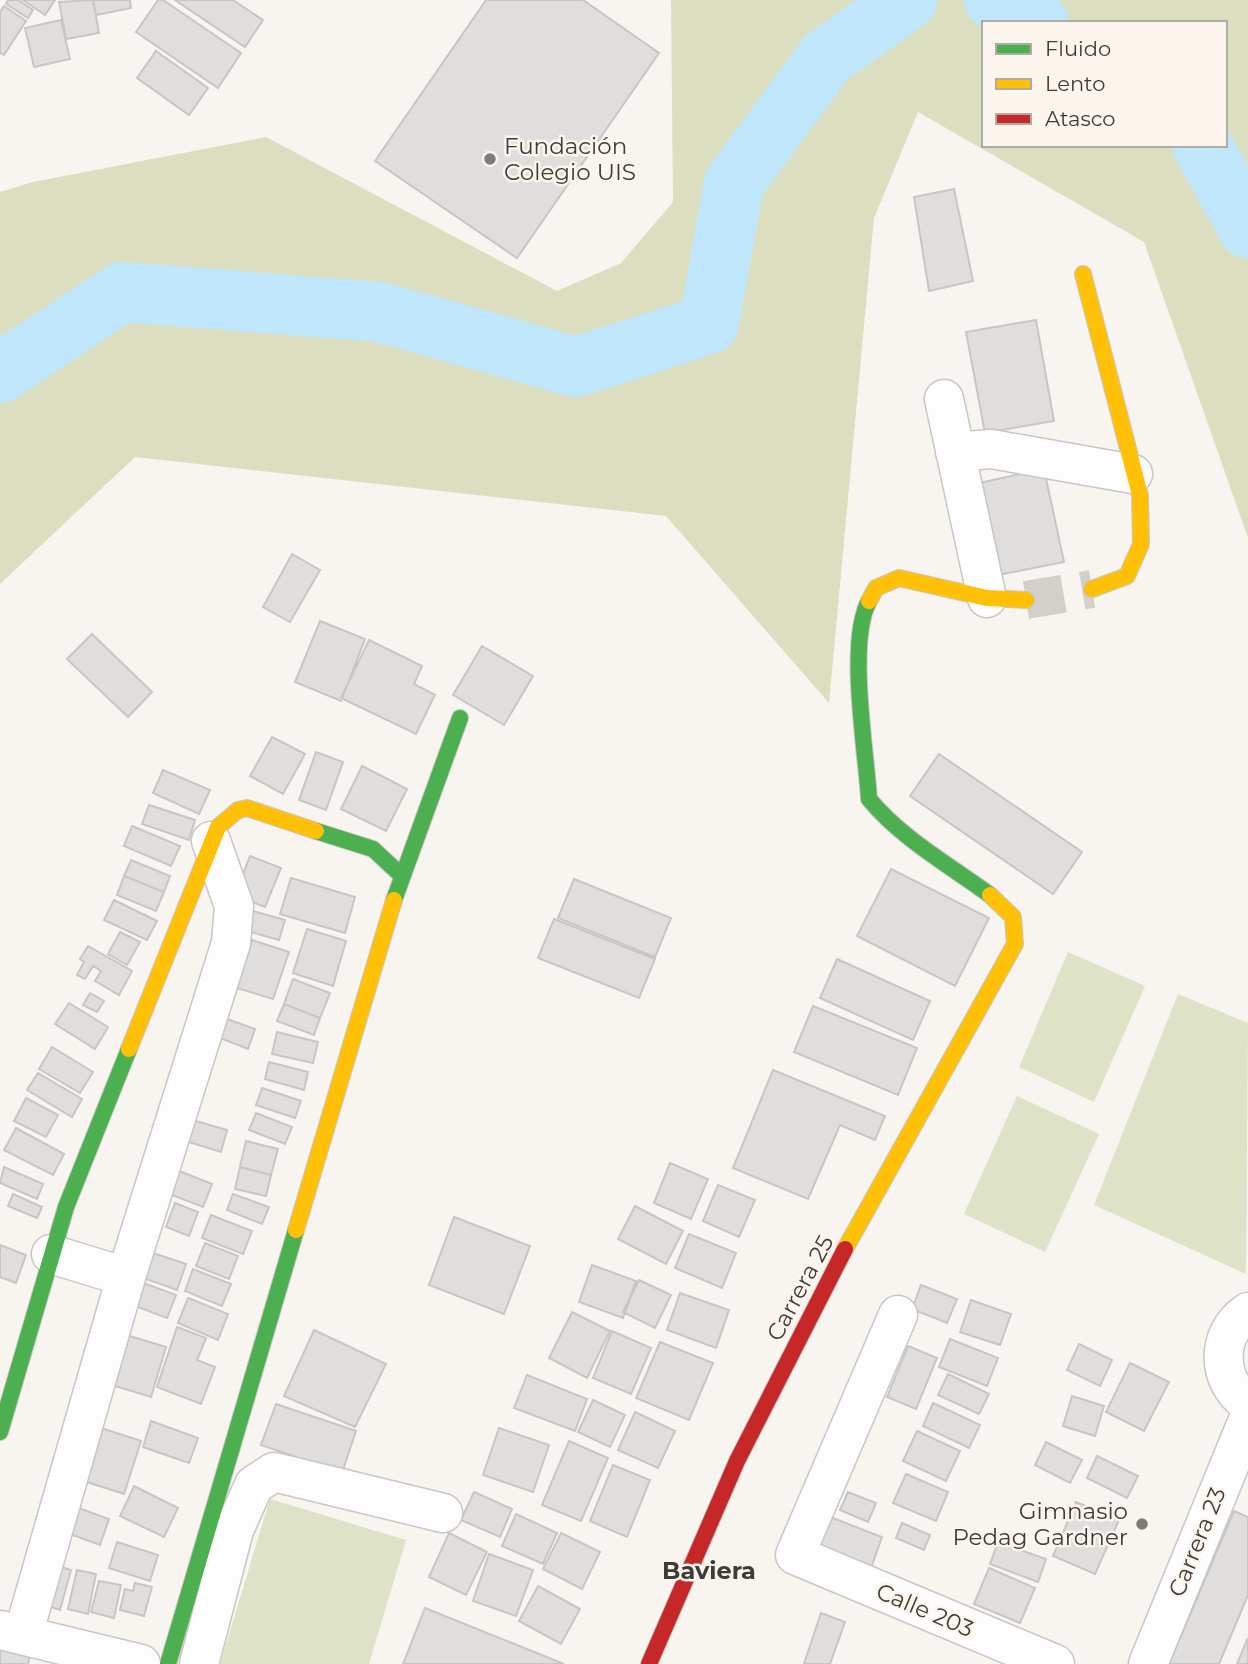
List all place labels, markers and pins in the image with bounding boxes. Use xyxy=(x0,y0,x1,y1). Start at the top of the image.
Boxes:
place label: Fundación Colegio UIS xyxy=(504,132,636,186)
marker: Fundación Colegio UIS xyxy=(482,151,498,167)
place label: Gimnasio Pedag Gardner xyxy=(952,1497,1128,1551)
marker: Gimnasio Pedag Gardner xyxy=(1134,1516,1150,1532)

